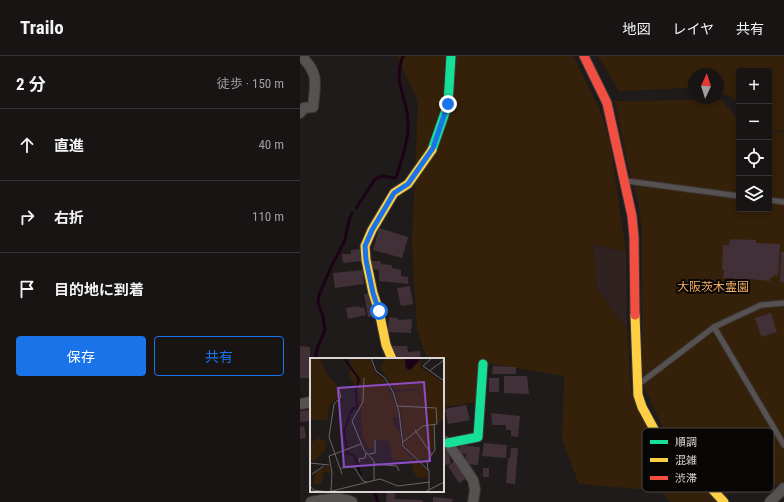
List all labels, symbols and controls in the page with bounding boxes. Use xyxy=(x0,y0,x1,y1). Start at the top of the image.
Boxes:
text: Trailo xyxy=(20,16,64,39)
text: 地図 xyxy=(622,21,650,37)
text: レイヤ xyxy=(672,21,714,37)
text: 共有 xyxy=(736,21,764,37)
north arrow xyxy=(688,68,724,104)
map controls xyxy=(736,68,772,212)
button: + xyxy=(736,68,772,104)
text: 2 分 xyxy=(16,74,46,94)
text: 徒歩 · 150 m xyxy=(217,76,284,91)
route end xyxy=(439,95,457,113)
button: − xyxy=(736,104,772,140)
icon: ahead xyxy=(16,134,38,156)
text: 直進 xyxy=(54,137,84,155)
text: 40 m xyxy=(258,137,284,152)
button: locate xyxy=(736,140,772,176)
button: layers xyxy=(736,176,772,212)
icon: right xyxy=(16,206,38,228)
text: 右折 xyxy=(54,209,84,227)
text: 110 m xyxy=(252,209,284,224)
icon: arrive xyxy=(16,278,38,300)
park label: 大阪茨木霊園 xyxy=(677,280,749,294)
text: 目的地に到着 xyxy=(54,281,144,299)
route start xyxy=(370,302,388,320)
button: 保存 xyxy=(16,336,146,376)
button: 共有 xyxy=(154,336,284,376)
inset map xyxy=(310,358,444,492)
legend xyxy=(642,428,774,492)
text: 順調 xyxy=(675,436,697,449)
text: 混雑 xyxy=(675,454,697,467)
text: 渋滞 xyxy=(675,472,697,485)

